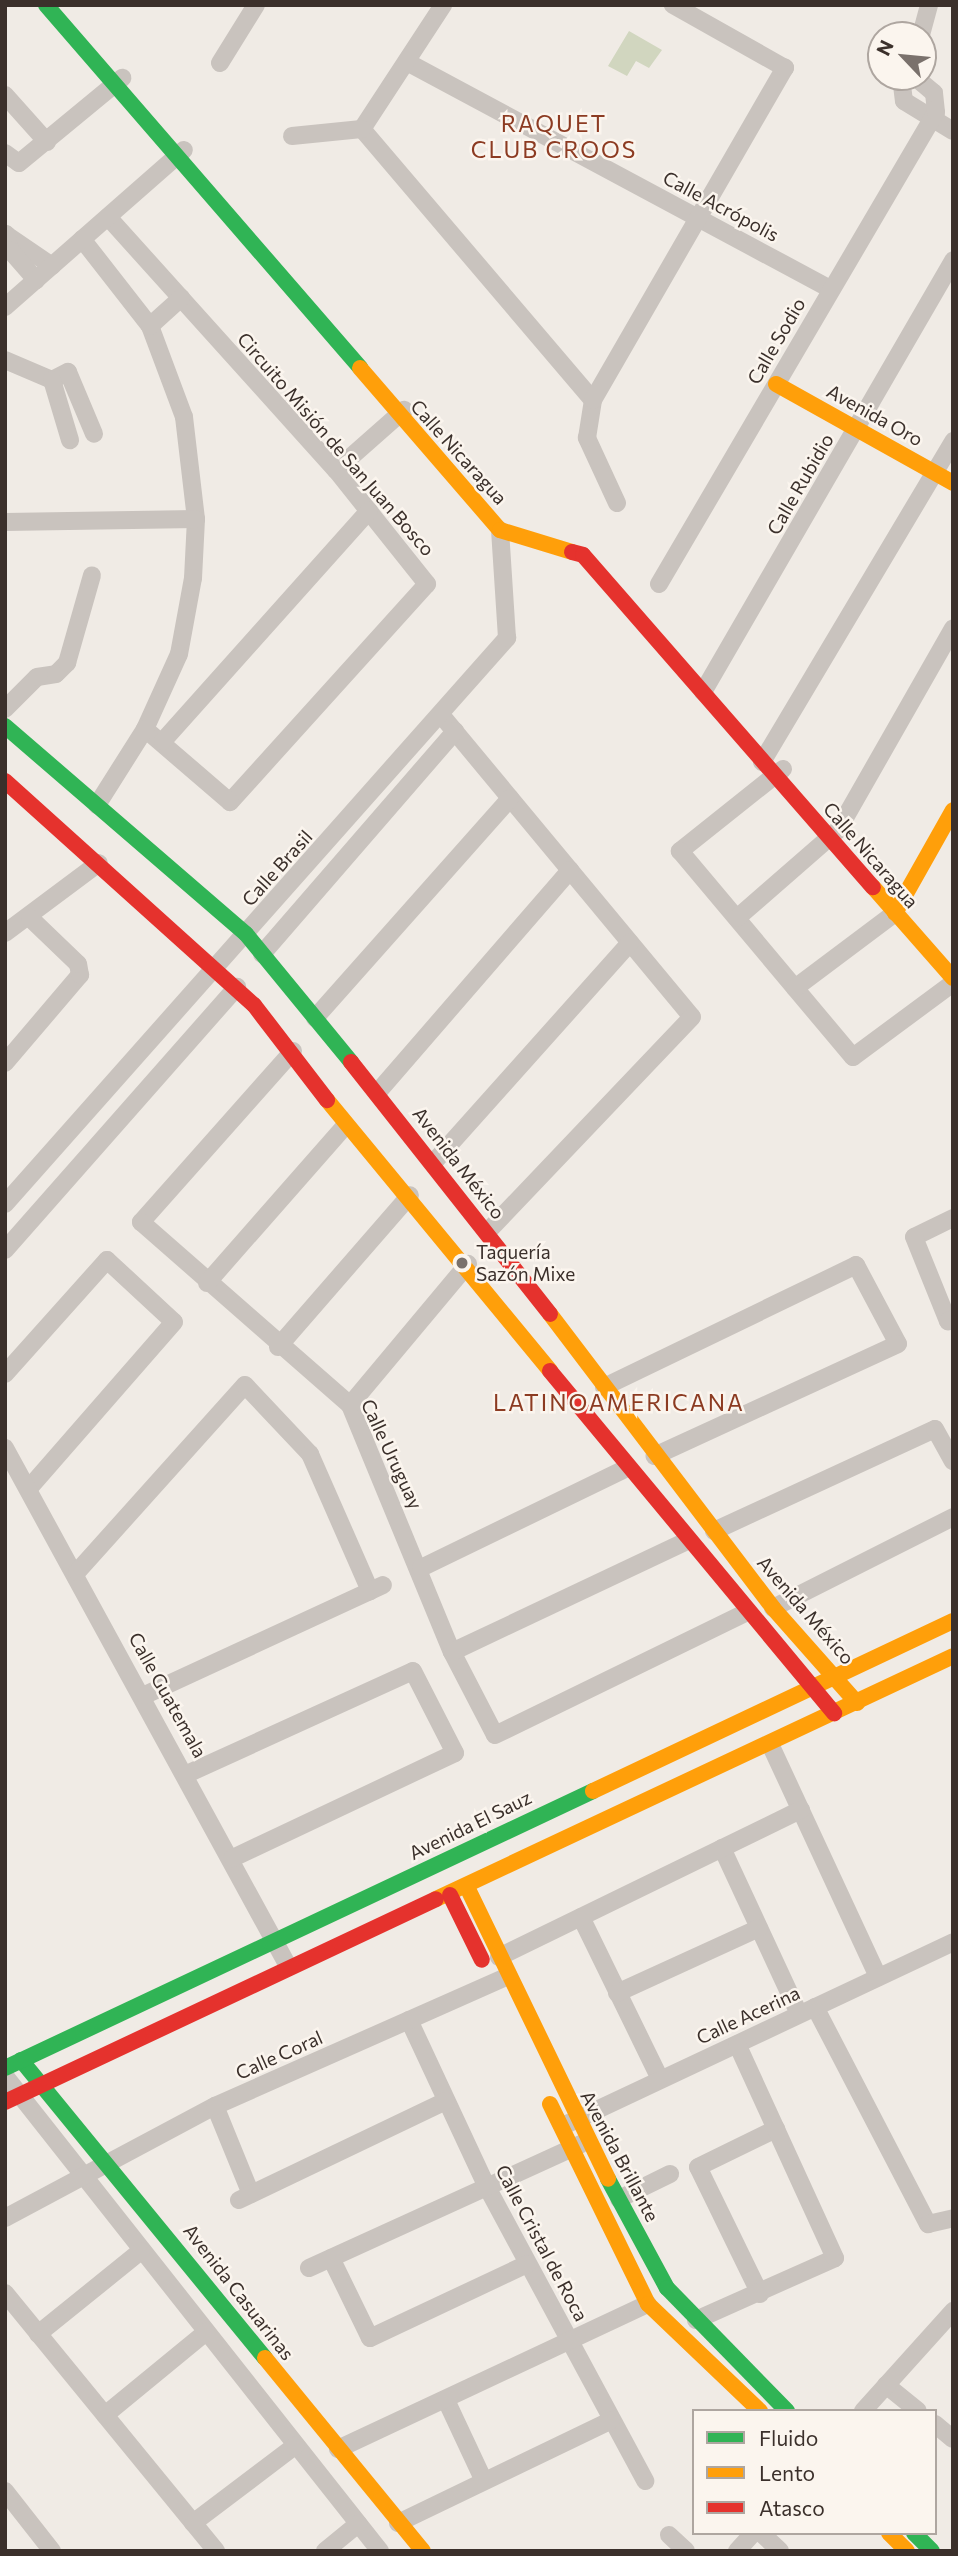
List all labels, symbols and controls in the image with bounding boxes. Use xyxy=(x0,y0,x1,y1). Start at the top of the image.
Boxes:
north arrow xyxy=(867,21,937,91)
text: N xyxy=(871,36,898,59)
district label: RAQUET CLUB CROOS xyxy=(472,109,636,163)
street label: Calle Acrópolis xyxy=(659,166,783,246)
street label: Calle Sodio xyxy=(742,294,810,388)
street label: Circuito Misión de San Juan Bosco xyxy=(233,328,439,560)
street label: Avenida Oro xyxy=(823,379,927,451)
street label: Calle Nicaragua xyxy=(406,395,512,509)
street label: Calle Rubidio xyxy=(762,429,838,539)
street label: Calle Nicaragua xyxy=(819,797,923,913)
street label: Calle Brasil xyxy=(237,825,317,911)
street label: Avenida México xyxy=(408,1102,510,1224)
place label: Taquería Sazón Mixe xyxy=(476,1241,575,1285)
marker: Taquería Sazón Mixe xyxy=(454,1255,470,1271)
district label: LATINOAMERICANA xyxy=(495,1388,743,1416)
street label: Calle Uruguay xyxy=(357,1395,427,1513)
street label: Avenida México xyxy=(753,1551,859,1669)
street label: Calle Guatemala xyxy=(124,1628,212,1762)
street label: Avenida El Sauz xyxy=(405,1786,535,1864)
street label: Calle Acerina xyxy=(693,1981,803,2049)
street label: Calle Coral xyxy=(232,2026,326,2084)
street label: Avenida Brillante xyxy=(576,2087,664,2225)
street label: Calle Cristal de Roca xyxy=(491,2161,593,2325)
street label: Avenida Casuarinas xyxy=(179,2219,299,2365)
legend xyxy=(692,2409,937,2535)
text: Fluido xyxy=(759,2425,818,2450)
text: Lento xyxy=(759,2460,815,2485)
text: Atasco xyxy=(759,2495,825,2520)

